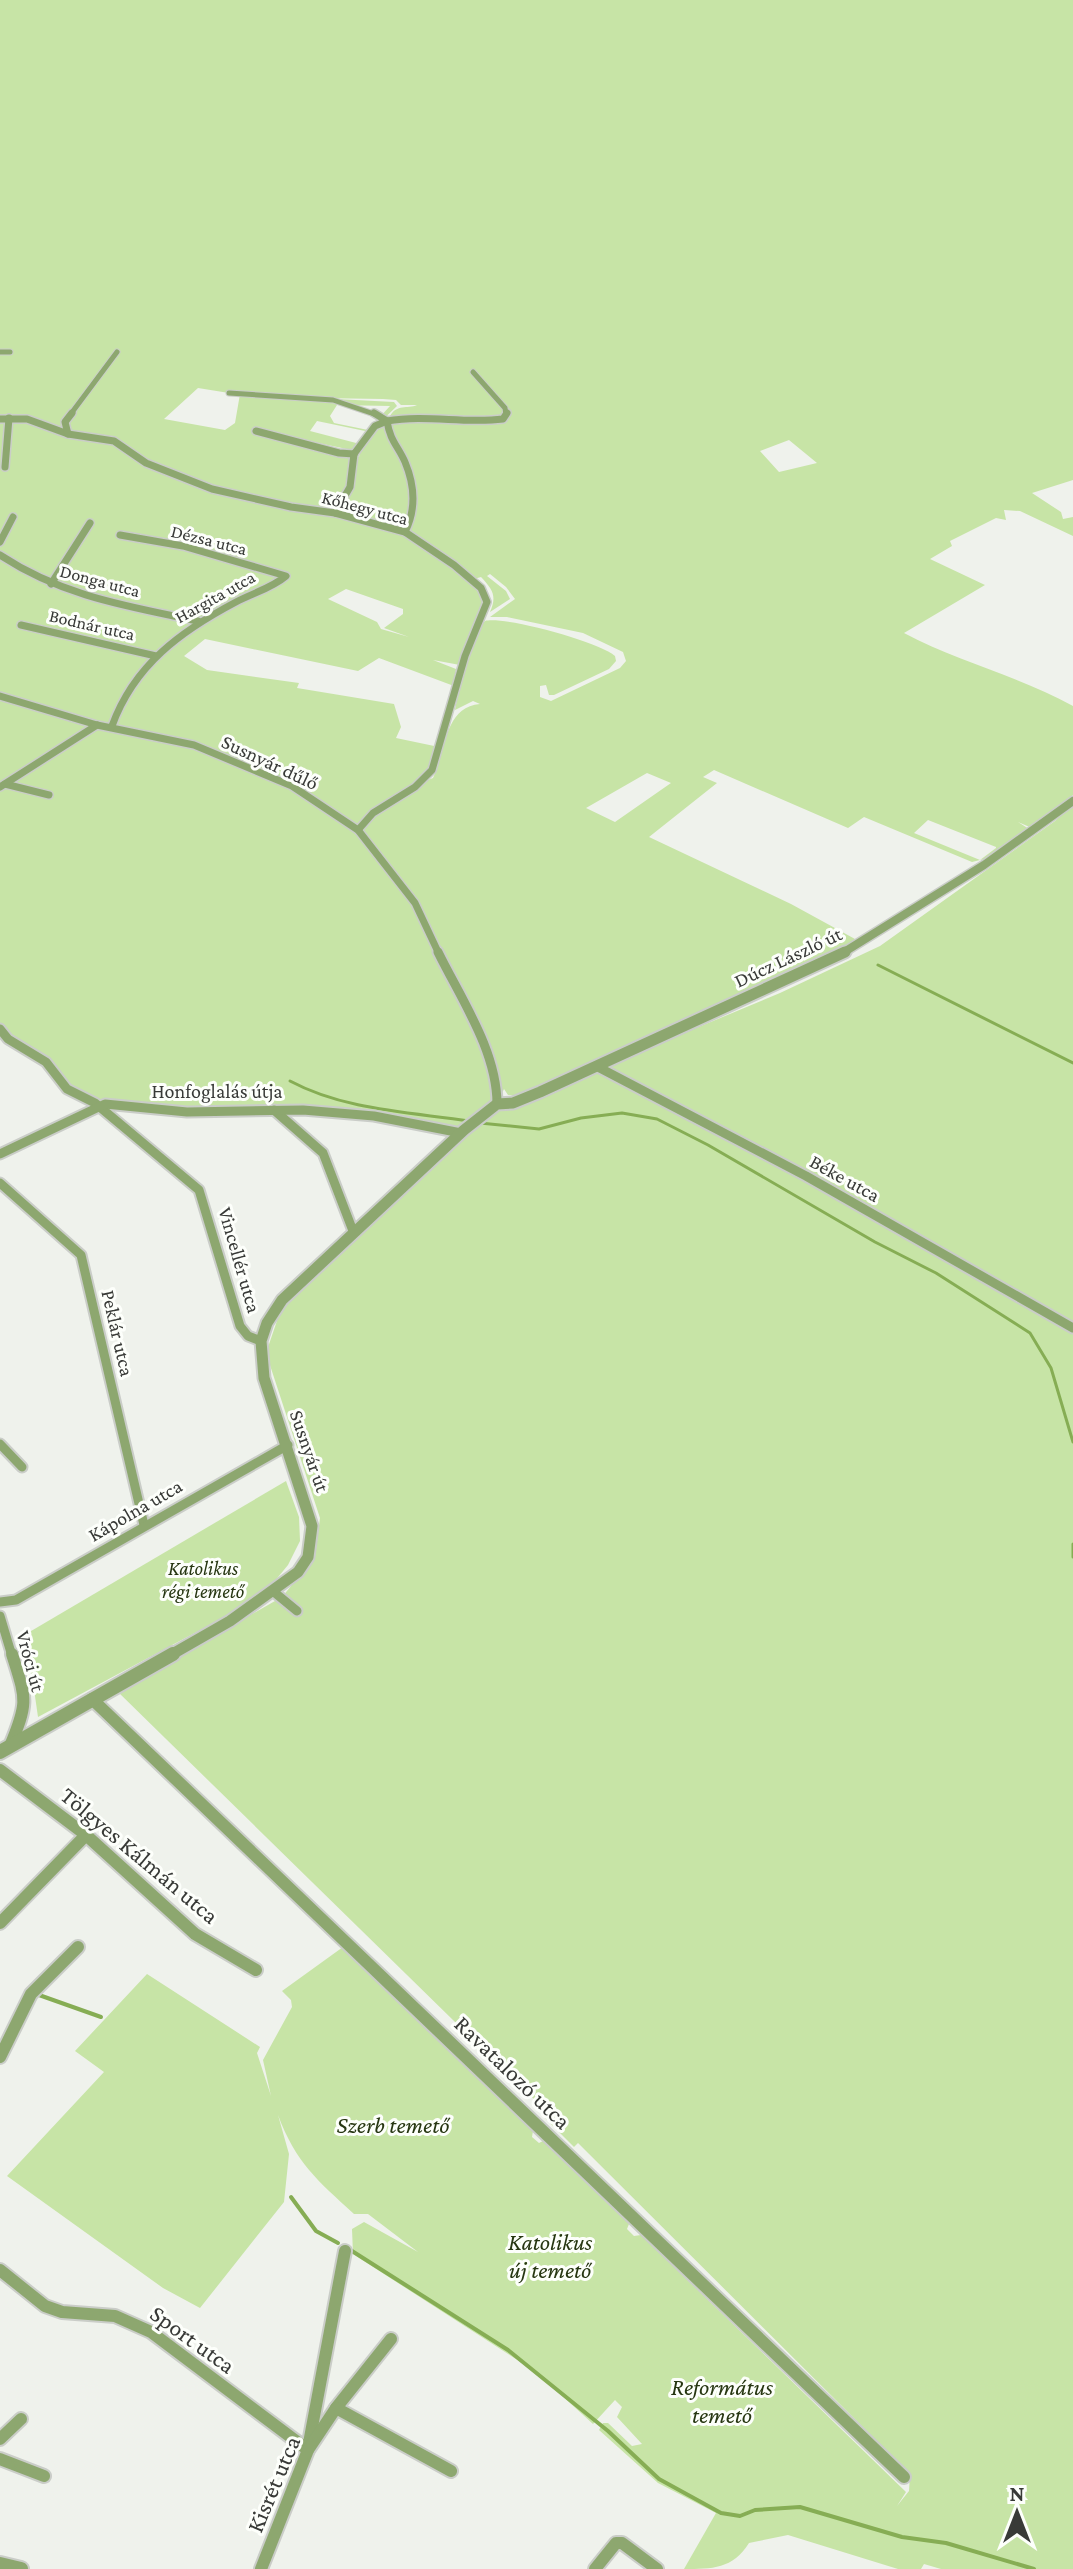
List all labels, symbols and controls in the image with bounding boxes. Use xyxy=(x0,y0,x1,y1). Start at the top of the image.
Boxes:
street label: Kőhegy utca xyxy=(320,487,410,529)
street label: Dézsa utca xyxy=(169,521,249,559)
street label: Donga utca xyxy=(58,561,142,601)
street label: Hargita utca xyxy=(171,567,259,627)
street label: Bodnár utca xyxy=(47,605,137,645)
street label: Susnyár dűlő xyxy=(218,730,322,795)
street label: Dúcz László út xyxy=(731,922,846,992)
street label: Honfoglalás útja xyxy=(151,1080,283,1103)
street label: Béke utca xyxy=(806,1150,884,1206)
street label: Vincellér utca xyxy=(214,1205,266,1315)
street label: Peklár utca xyxy=(97,1288,139,1378)
street label: Susnyár út xyxy=(285,1407,334,1495)
street label: Kápolna utca xyxy=(84,1474,186,1547)
park label: Katolikus régi temető xyxy=(162,1557,246,1603)
street label: Vróci út xyxy=(12,1628,50,1694)
street label: Tölgyes Kálmán utca xyxy=(56,1781,224,1929)
street label: Ravatalozó utca xyxy=(449,2010,577,2134)
park label: Szerb temető xyxy=(337,2111,451,2138)
park label: Katolikus új temető xyxy=(508,2228,593,2284)
street label: Sport utca xyxy=(145,2299,241,2379)
park label: Református temető xyxy=(671,2373,774,2428)
street label: Kisrét utca xyxy=(241,2432,305,2536)
north arrow xyxy=(977,2473,1057,2553)
text: N xyxy=(1010,2481,1025,2506)

